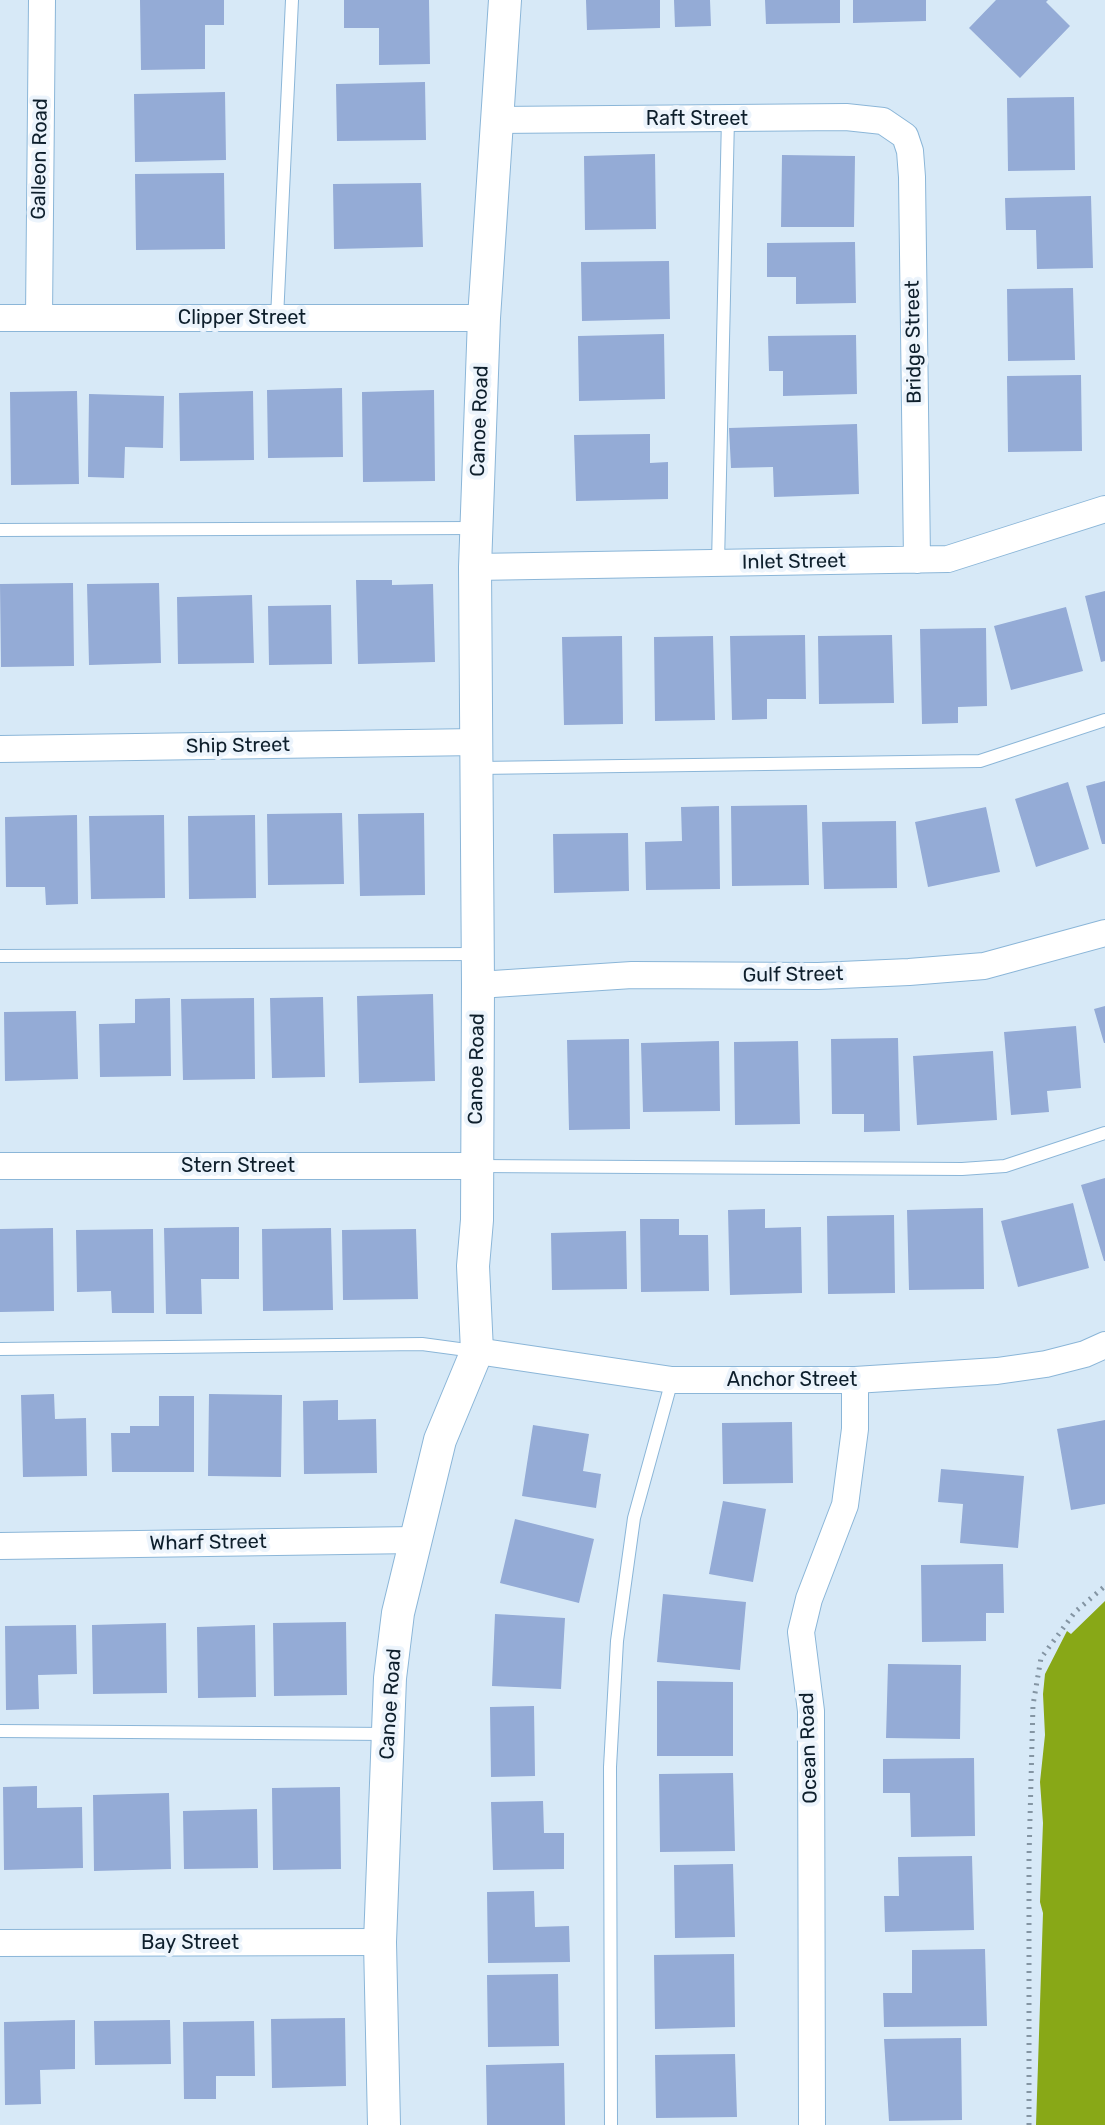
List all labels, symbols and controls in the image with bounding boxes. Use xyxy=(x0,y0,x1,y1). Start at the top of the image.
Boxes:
street label: Galleon Road xyxy=(27,98,53,220)
street label: Raft Street xyxy=(646,107,748,131)
street label: Bridge Street xyxy=(901,280,927,404)
street label: Clipper Street xyxy=(178,306,306,330)
street label: Canoe Road xyxy=(466,365,494,477)
street label: Inlet Street xyxy=(742,549,846,575)
street label: Ship Street xyxy=(186,733,290,759)
street label: Gulf Street xyxy=(742,962,844,988)
street label: Canoe Road xyxy=(464,1013,490,1125)
street label: Stern Street xyxy=(181,1154,295,1178)
street label: Anchor Street xyxy=(727,1368,857,1392)
street label: Wharf Street xyxy=(149,1530,267,1556)
street label: Canoe Road xyxy=(375,1648,407,1760)
street label: Ocean Road xyxy=(795,1692,823,1804)
street label: Bay Street xyxy=(141,1931,239,1955)

